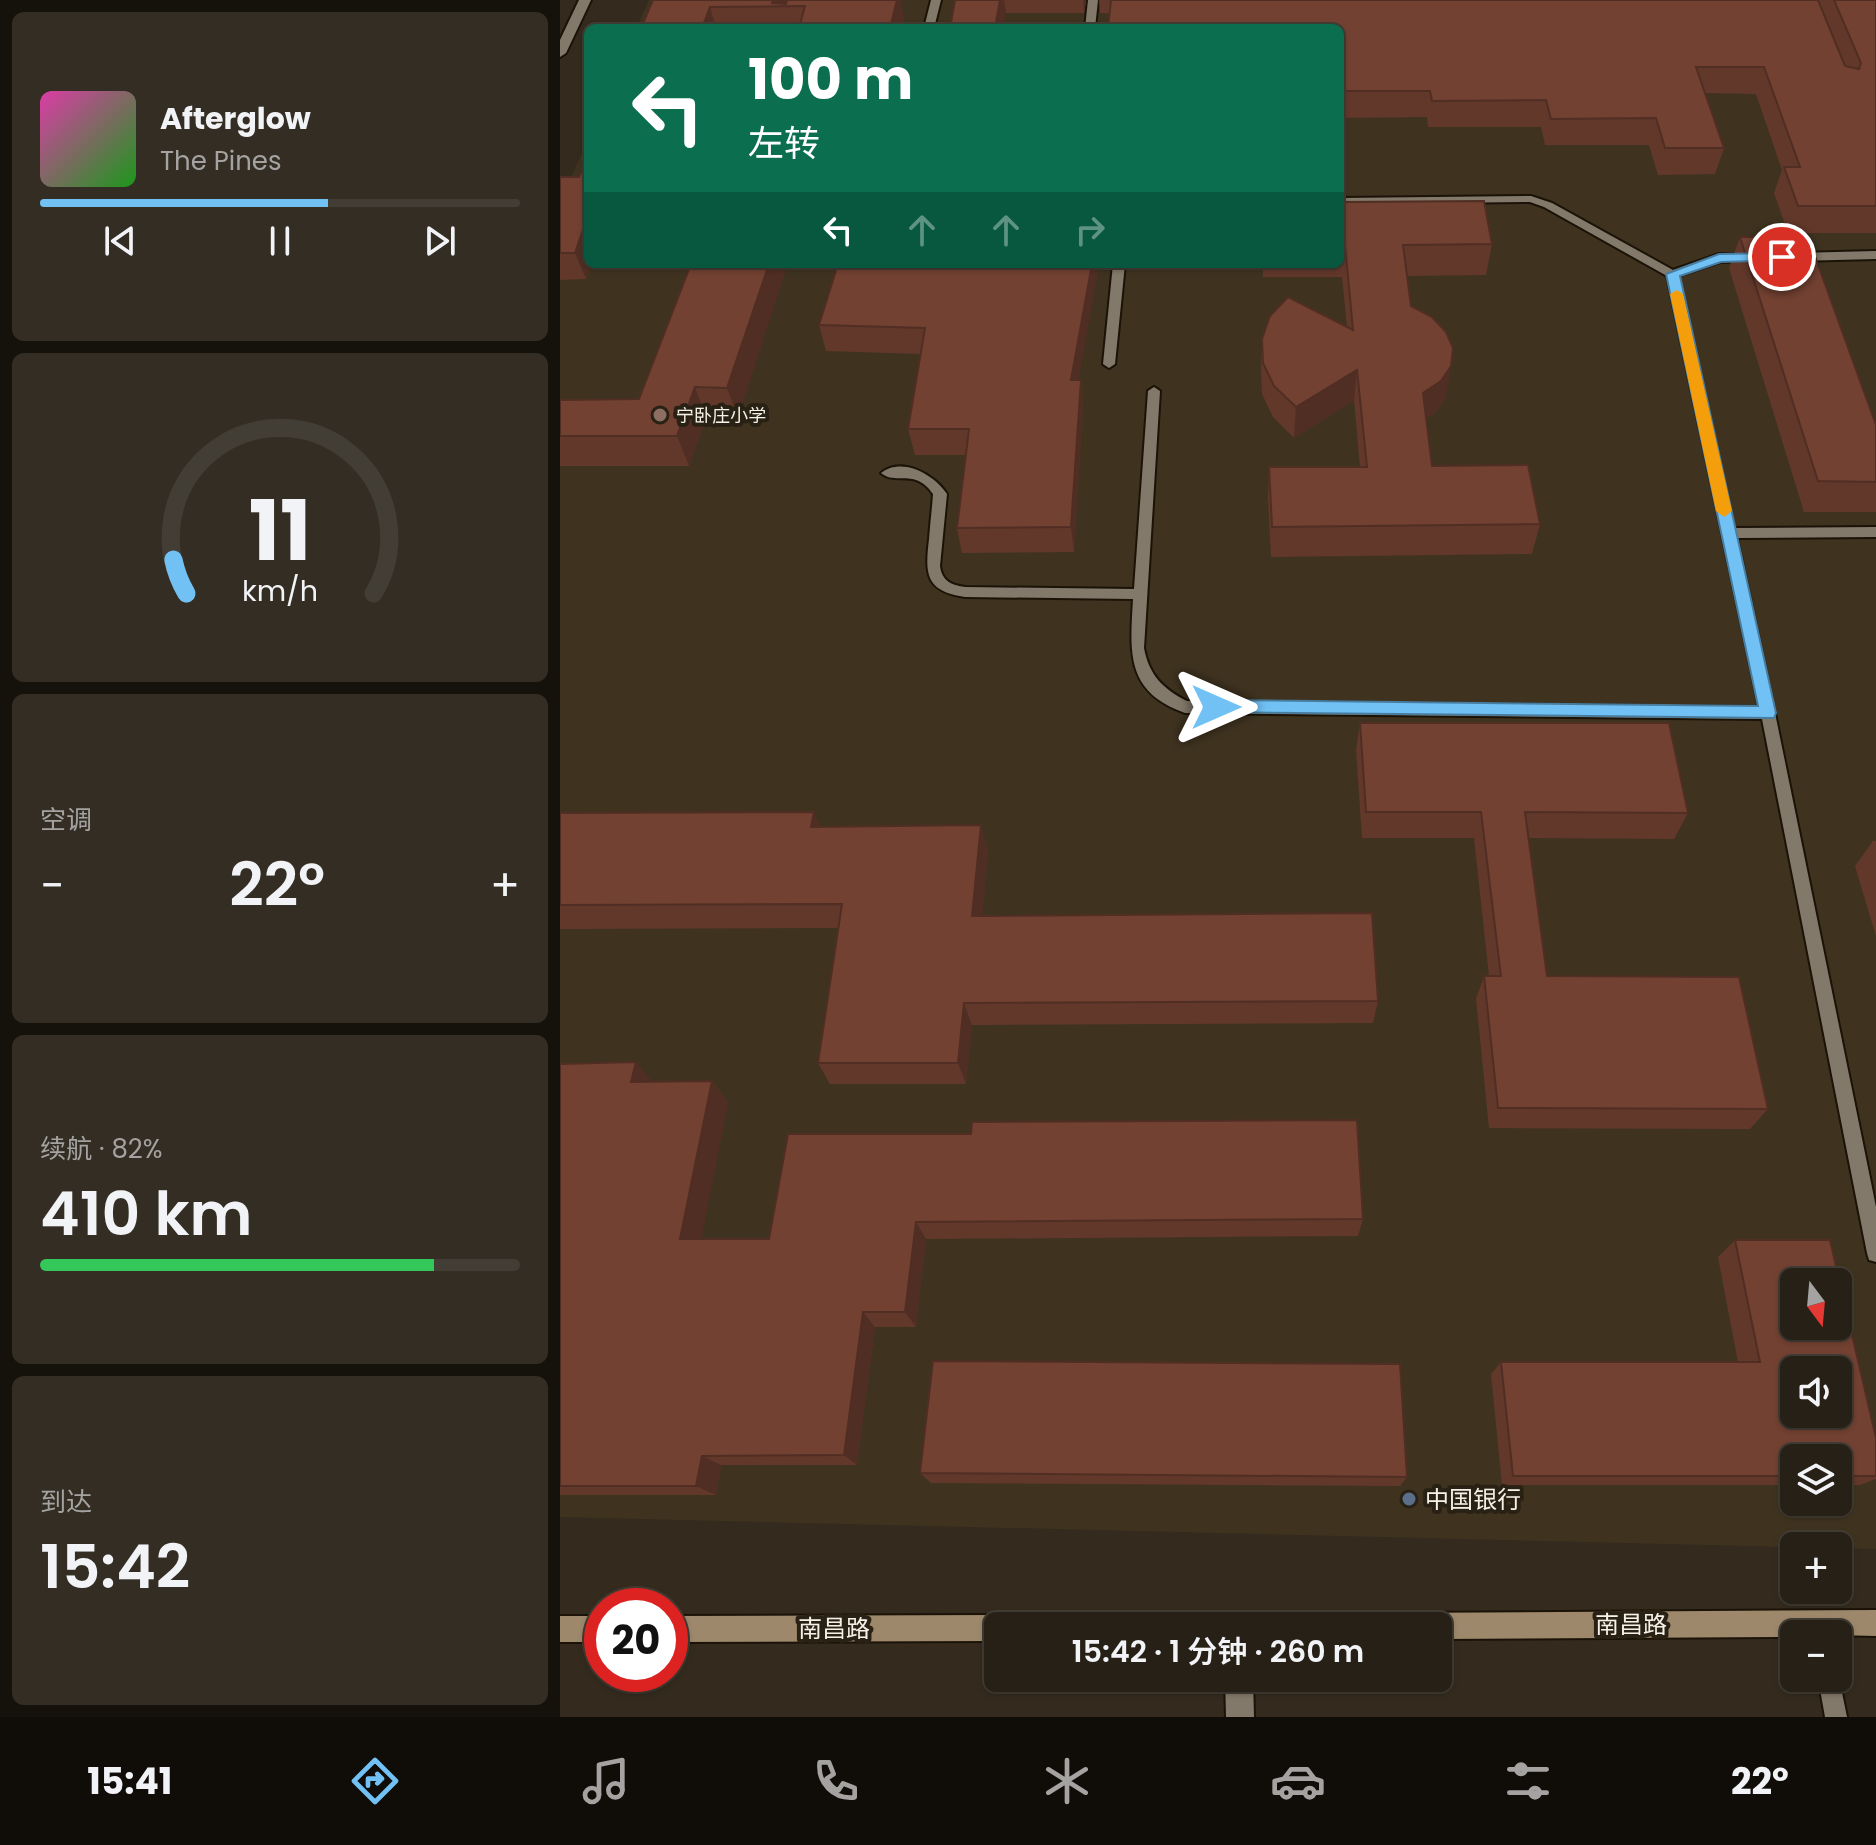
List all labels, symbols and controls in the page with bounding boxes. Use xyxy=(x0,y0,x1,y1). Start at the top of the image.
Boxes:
text: 100 m xyxy=(748,40,913,119)
icon: left xyxy=(616,56,720,160)
text: Afterglow xyxy=(160,97,311,140)
text: 左转 xyxy=(748,118,820,169)
text: The Pines xyxy=(160,143,282,179)
icon: left xyxy=(816,208,860,252)
icon: ahead xyxy=(900,208,944,252)
icon: ahead xyxy=(984,208,1028,252)
icon: right xyxy=(1068,208,1112,252)
icon: previous xyxy=(98,219,142,263)
icon: pause xyxy=(258,219,302,263)
icon: next xyxy=(418,219,462,263)
pin xyxy=(1748,223,1816,291)
icon: arrive xyxy=(1760,235,1804,279)
place label: 宁卧庄小学 xyxy=(676,403,766,428)
marker: 宁卧庄小学 xyxy=(651,406,669,424)
text: 11 xyxy=(249,472,311,588)
text: km/h xyxy=(242,571,318,611)
position arrow xyxy=(1174,665,1258,749)
text: 空调 xyxy=(40,802,92,838)
text: 22° xyxy=(229,843,325,927)
text: − xyxy=(40,855,64,916)
text: + xyxy=(490,855,520,916)
text: 续航 · 82% xyxy=(40,1131,163,1167)
text: 410 km xyxy=(40,1172,252,1256)
north arrow xyxy=(1780,1268,1852,1340)
map controls xyxy=(1780,1268,1852,1692)
button: sound xyxy=(1780,1356,1852,1428)
button: layers xyxy=(1780,1444,1852,1516)
place label: 中国银行 xyxy=(1425,1483,1521,1516)
text: 到达 xyxy=(40,1484,92,1520)
marker: 中国银行 xyxy=(1400,1490,1418,1508)
text: 15:42 xyxy=(40,1525,190,1609)
button: + xyxy=(1780,1532,1852,1604)
speed limit sign: 20 xyxy=(584,1588,688,1692)
street label: 南昌路 xyxy=(1595,1608,1667,1641)
street label: 南昌路 xyxy=(798,1612,870,1645)
button: − xyxy=(1780,1620,1852,1692)
text: 15:42 · 1 分钟 · 260 m xyxy=(1072,1630,1364,1673)
icon: directions xyxy=(347,1753,403,1809)
icon: music xyxy=(578,1753,634,1809)
icon: phone xyxy=(808,1753,864,1809)
icon: climate xyxy=(1039,1753,1095,1809)
icon: car xyxy=(1270,1753,1326,1809)
icon: filters xyxy=(1500,1753,1556,1809)
text: 15:41 xyxy=(87,1756,172,1807)
text: 22° xyxy=(1731,1756,1789,1807)

